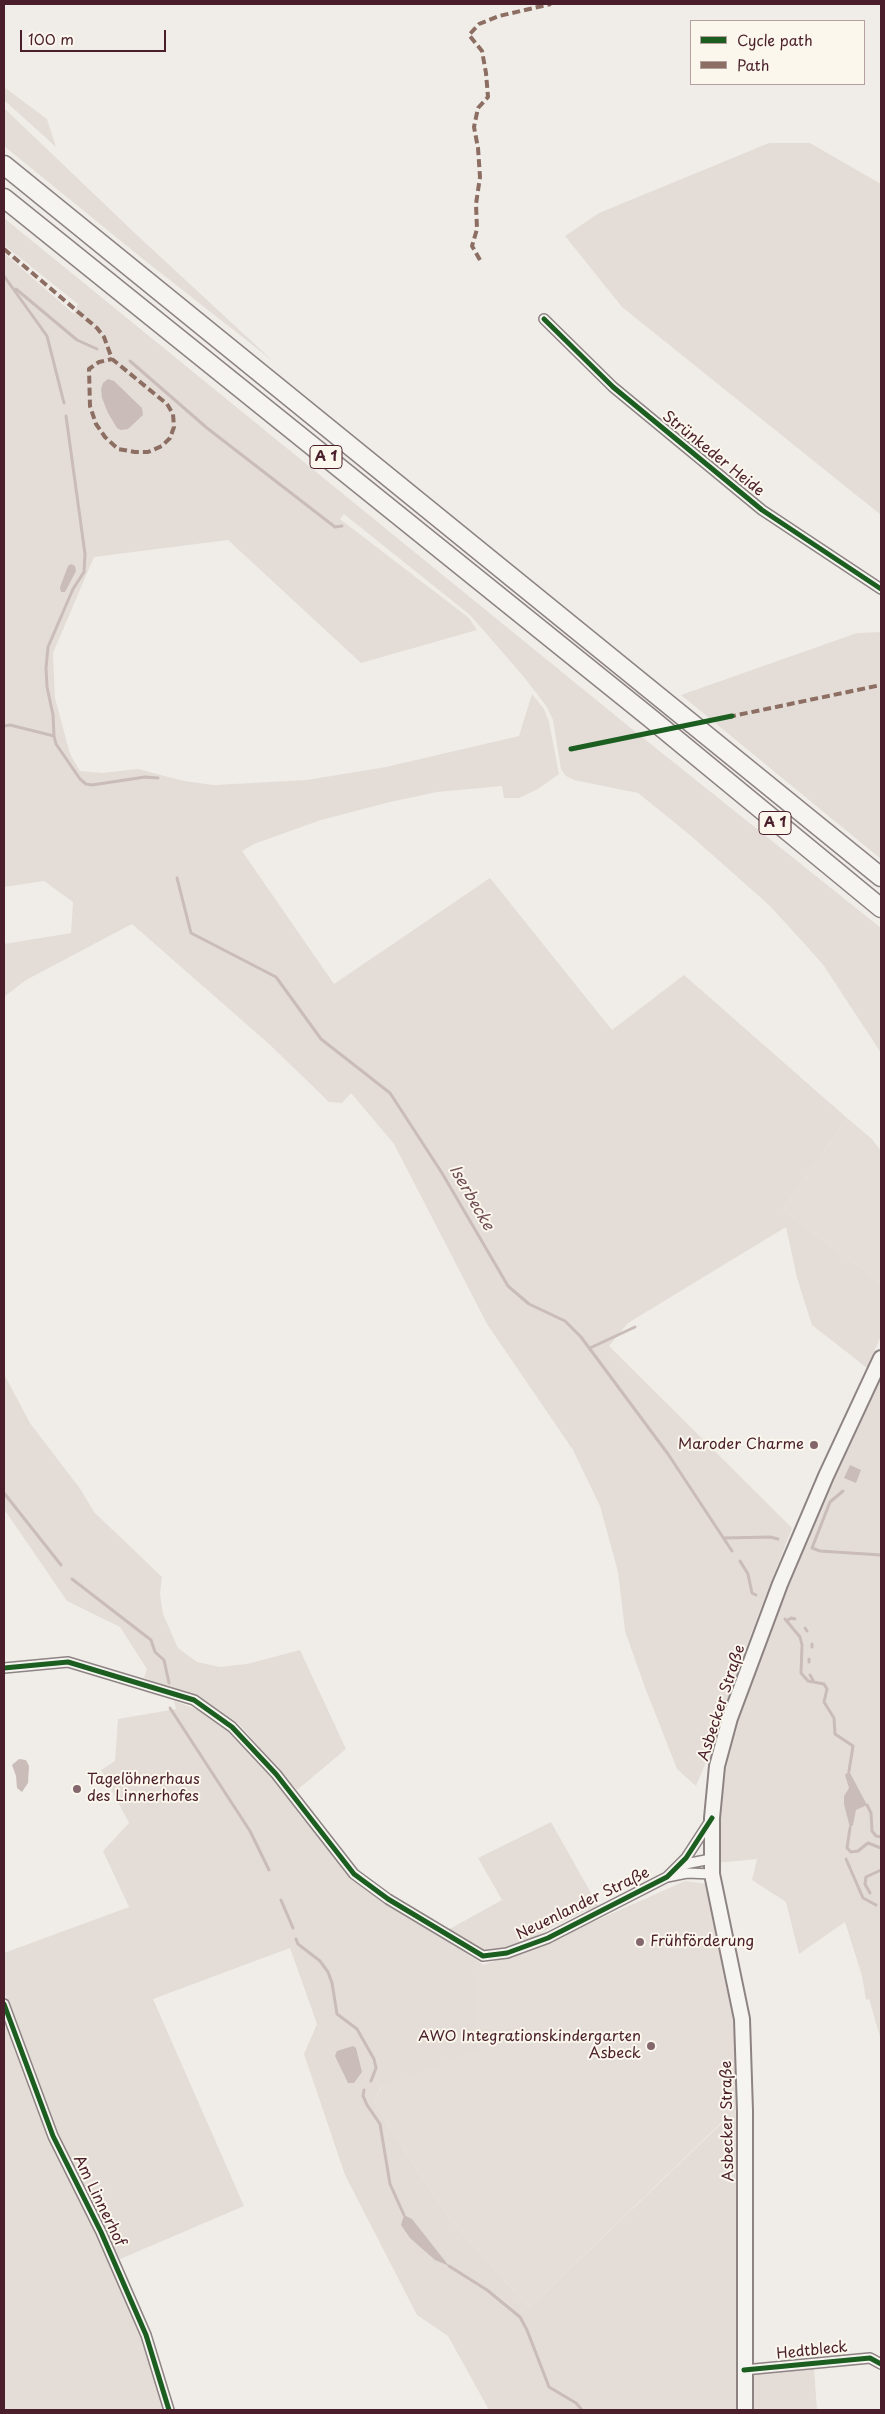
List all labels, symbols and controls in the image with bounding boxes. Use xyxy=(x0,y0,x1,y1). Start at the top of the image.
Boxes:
scale bar xyxy=(22,20,169,52)
legend xyxy=(690,20,865,85)
text: 100 m xyxy=(28,27,74,50)
text: Cycle path xyxy=(737,28,813,51)
text: Path xyxy=(737,53,769,76)
street label: Strünkeder Heide xyxy=(659,407,767,501)
road number: A 1 xyxy=(310,446,342,468)
road number: A 1 xyxy=(759,811,791,834)
water label: Iserbecke xyxy=(445,1162,497,1234)
place label: Maroder Charme xyxy=(678,1436,804,1454)
marker: Maroder Charme xyxy=(808,1439,820,1451)
street label: Asbecker Straße xyxy=(695,1643,749,1763)
place label: Tagelöhnerhaus des Linnerhofes xyxy=(87,1771,200,1806)
marker: Tagelöhnerhaus des Linnerhofes xyxy=(71,1783,83,1795)
street label: Neuenlander Straße xyxy=(513,1864,653,1944)
place label: Frühförderung xyxy=(650,1933,754,1951)
marker: Frühförderung xyxy=(634,1936,646,1948)
place label: AWO Integrationskindergarten Asbeck xyxy=(418,2028,641,2063)
marker: AWO Integrationskindergarten Asbeck xyxy=(645,2040,657,2052)
street label: Asbecker Straße xyxy=(718,2060,738,2182)
street label: Am Linnerhof xyxy=(69,2152,129,2250)
street label: Hedtbleck xyxy=(776,2338,848,2364)

